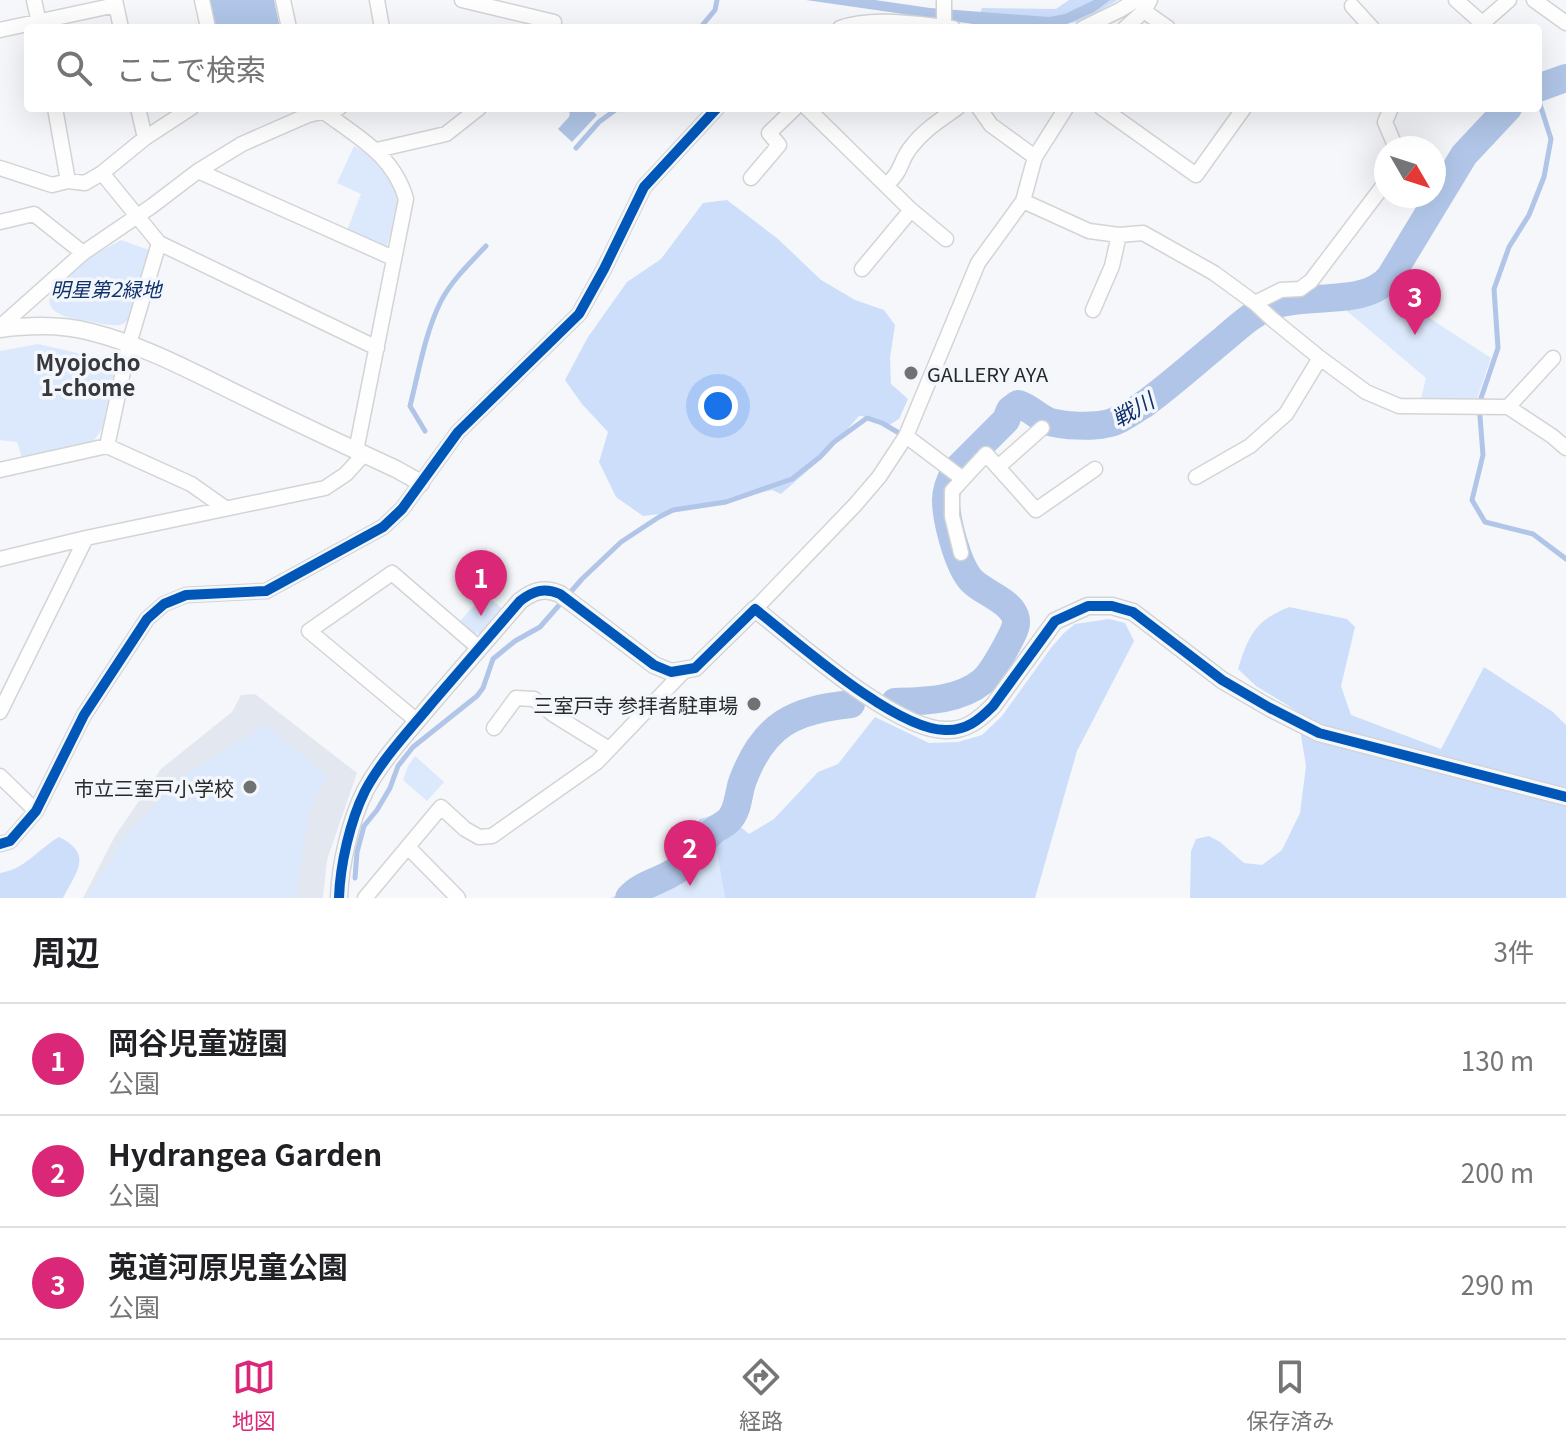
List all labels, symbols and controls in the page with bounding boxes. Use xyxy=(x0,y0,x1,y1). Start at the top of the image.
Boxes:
search box xyxy=(24,24,1542,112)
icon: search xyxy=(52,46,96,90)
text: ここで検索 xyxy=(116,46,266,90)
north arrow xyxy=(1374,136,1446,208)
pin: 3 xyxy=(1389,269,1441,335)
park label: 明星第2緑地 xyxy=(50,274,164,303)
district label: Myojocho 1-chome xyxy=(36,345,140,402)
place label: GALLERY AYA xyxy=(927,359,1049,388)
marker: GALLERY AYA xyxy=(902,364,920,382)
water label: 戦川 xyxy=(1105,382,1161,433)
your location xyxy=(698,386,738,426)
pin: 1 xyxy=(455,550,507,616)
place label: 三室戸寺 参拝者駐車場 xyxy=(534,690,738,719)
marker: 三室戸寺 参拝者駐車場 xyxy=(745,695,763,713)
place label: 市立三室戸小学校 xyxy=(74,773,234,802)
marker: 市立三室戸小学校 xyxy=(241,778,259,796)
pin: 2 xyxy=(664,820,716,886)
text: 周辺 xyxy=(32,926,100,975)
text: 3件 xyxy=(1494,932,1534,969)
text: 岡谷児童遊園 xyxy=(108,1019,288,1063)
text: 1 xyxy=(50,1041,66,1078)
text: 130 m xyxy=(1461,1041,1534,1078)
text: 公園 xyxy=(108,1063,160,1100)
text: Hydrangea Garden xyxy=(108,1131,382,1175)
text: 2 xyxy=(50,1153,66,1190)
text: 200 m xyxy=(1461,1153,1534,1190)
text: 公園 xyxy=(108,1175,160,1212)
text: 莵道河原児童公園 xyxy=(108,1243,348,1287)
text: 3 xyxy=(50,1265,66,1302)
text: 290 m xyxy=(1461,1265,1534,1302)
text: 公園 xyxy=(108,1287,160,1324)
tab: 地図 xyxy=(232,1355,276,1435)
tab: 経路 xyxy=(739,1355,783,1435)
tab: 保存済み xyxy=(1246,1355,1334,1435)

